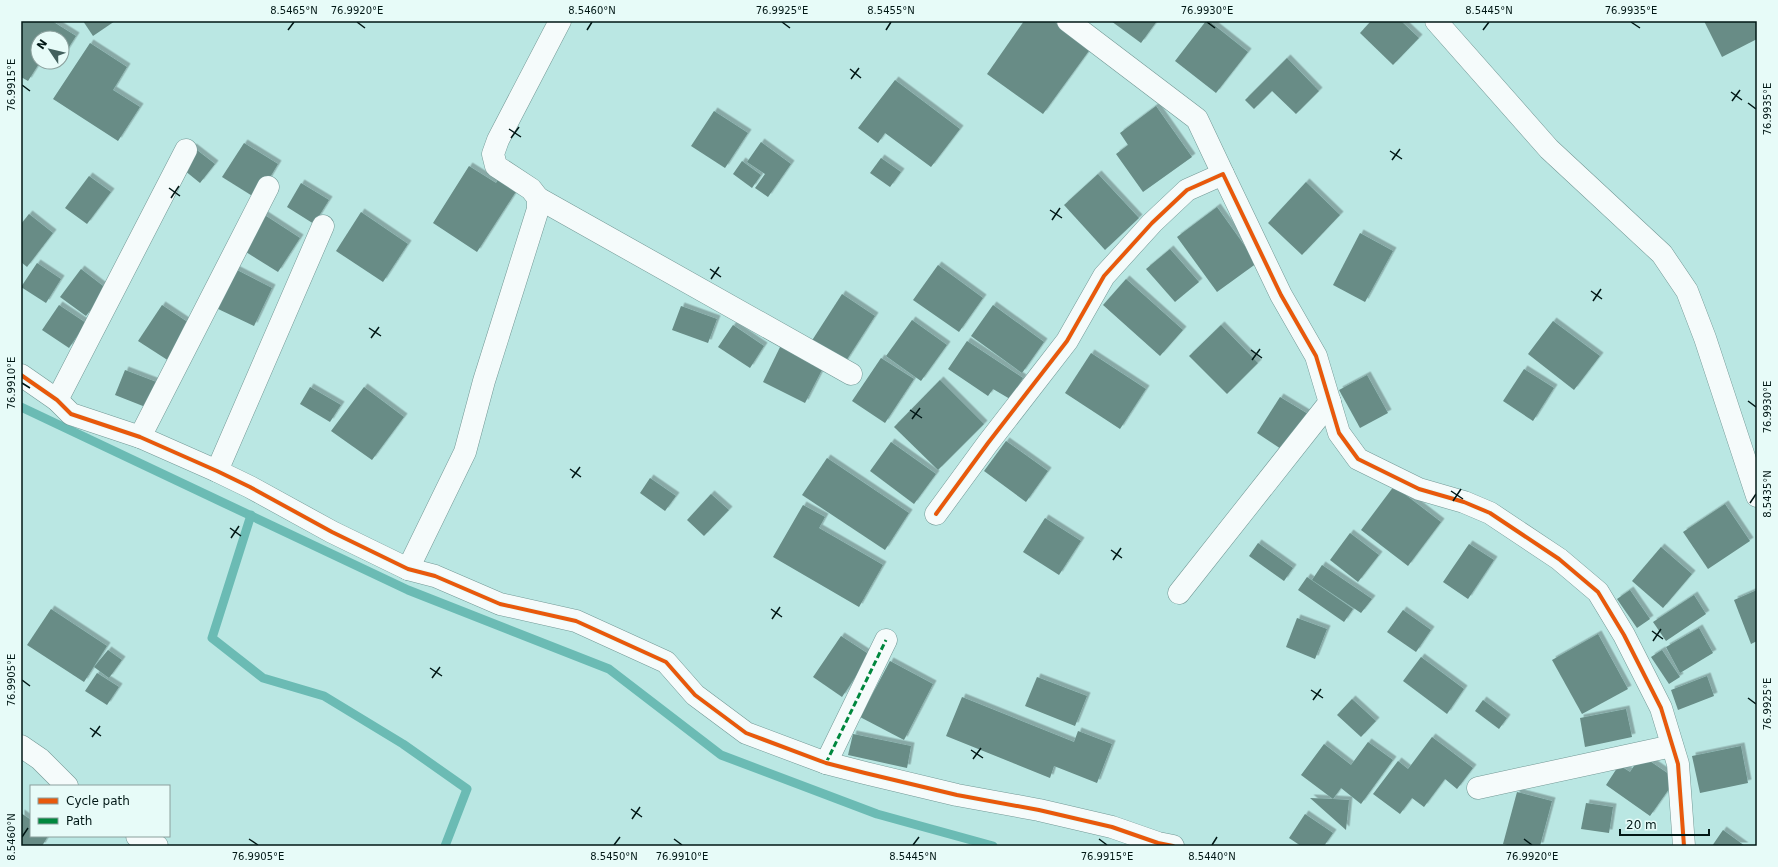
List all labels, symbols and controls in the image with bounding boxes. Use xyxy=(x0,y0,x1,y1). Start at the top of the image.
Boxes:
text: 8.5465°N xyxy=(270,5,318,16)
text: 76.9920°E xyxy=(331,5,383,16)
text: 8.5460°N xyxy=(568,5,616,16)
text: 76.9925°E xyxy=(756,5,808,16)
text: 8.5455°N xyxy=(867,5,915,16)
text: 76.9930°E xyxy=(1181,5,1233,16)
text: 8.5445°N xyxy=(1465,5,1513,16)
text: 76.9935°E xyxy=(1605,5,1657,16)
north arrow xyxy=(30,30,70,70)
text: N xyxy=(34,37,50,52)
text: 76.9915°E xyxy=(6,59,17,111)
text: 76.9935°E xyxy=(1762,83,1773,135)
text: 76.9910°E xyxy=(6,357,17,409)
text: 76.9930°E xyxy=(1762,381,1773,433)
text: 8.5435°N xyxy=(1762,470,1773,518)
text: 76.9905°E xyxy=(6,654,17,706)
text: 76.9925°E xyxy=(1762,678,1773,730)
legend xyxy=(30,785,170,837)
text: Cycle path xyxy=(66,794,130,808)
scale bar xyxy=(1620,811,1709,837)
text: 8.5460°N xyxy=(6,813,17,861)
text: Path xyxy=(66,814,92,828)
text: 20 m xyxy=(1626,818,1657,832)
text: 76.9905°E xyxy=(232,851,284,862)
text: 8.5450°N xyxy=(590,851,638,862)
text: 76.9910°E xyxy=(656,851,708,862)
text: 8.5445°N xyxy=(889,851,937,862)
text: 76.9915°E xyxy=(1081,851,1133,862)
text: 8.5440°N xyxy=(1188,851,1236,862)
text: 76.9920°E xyxy=(1506,851,1558,862)

